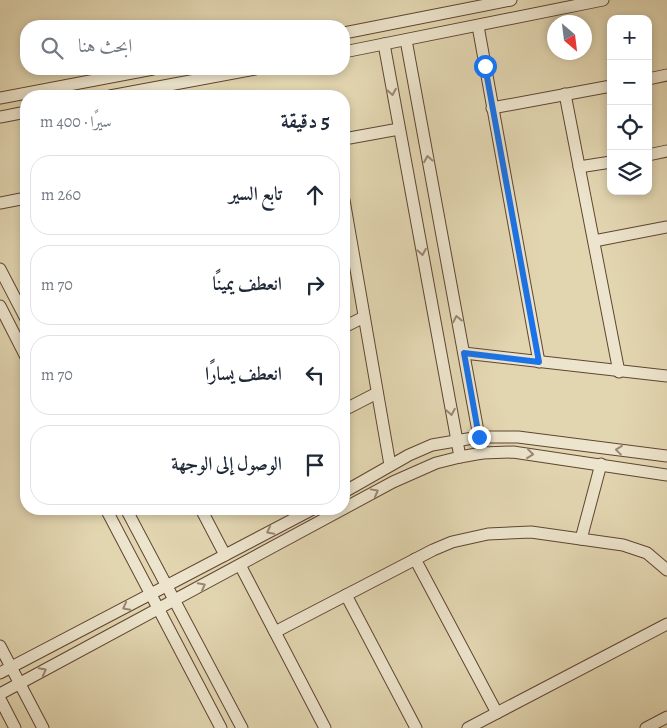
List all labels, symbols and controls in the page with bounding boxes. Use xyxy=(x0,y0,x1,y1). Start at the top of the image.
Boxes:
north arrow xyxy=(547,15,592,60)
map controls xyxy=(607,15,652,195)
button: + xyxy=(607,15,652,60)
search box xyxy=(20,20,350,75)
text: ابحث هنا xyxy=(78,33,132,59)
icon: search xyxy=(38,34,66,62)
route start xyxy=(474,55,497,78)
button: − xyxy=(607,60,652,105)
one-way arrow xyxy=(387,88,397,96)
button: locate xyxy=(607,105,652,150)
text: 5 دقيقة xyxy=(281,107,330,135)
text: سيرًا · 400 m xyxy=(40,111,112,133)
button: layers xyxy=(607,150,652,195)
one-way arrow xyxy=(423,155,433,163)
text: تابع السير xyxy=(229,181,282,207)
icon: ahead xyxy=(301,181,329,209)
text: 260 m xyxy=(41,184,81,206)
one-way arrow xyxy=(416,248,426,256)
text: انعطف يمينًا xyxy=(212,271,282,297)
icon: right xyxy=(301,271,329,299)
text: 70 m xyxy=(41,274,73,296)
one-way arrow xyxy=(453,314,463,323)
text: انعطف يسارًا xyxy=(205,361,282,387)
icon: left xyxy=(301,361,329,389)
text: 70 m xyxy=(41,364,73,386)
one-way arrow xyxy=(446,407,456,416)
route end xyxy=(468,426,491,449)
one-way arrow xyxy=(614,445,623,455)
one-way arrow xyxy=(526,448,534,459)
text: الوصول إلى الوجهة xyxy=(171,451,282,477)
icon: arrive xyxy=(301,451,329,479)
one-way arrow xyxy=(370,488,379,498)
one-way arrow xyxy=(266,525,275,535)
one-way arrow xyxy=(196,582,205,592)
one-way arrow xyxy=(122,601,131,611)
one-way arrow xyxy=(38,667,47,677)

